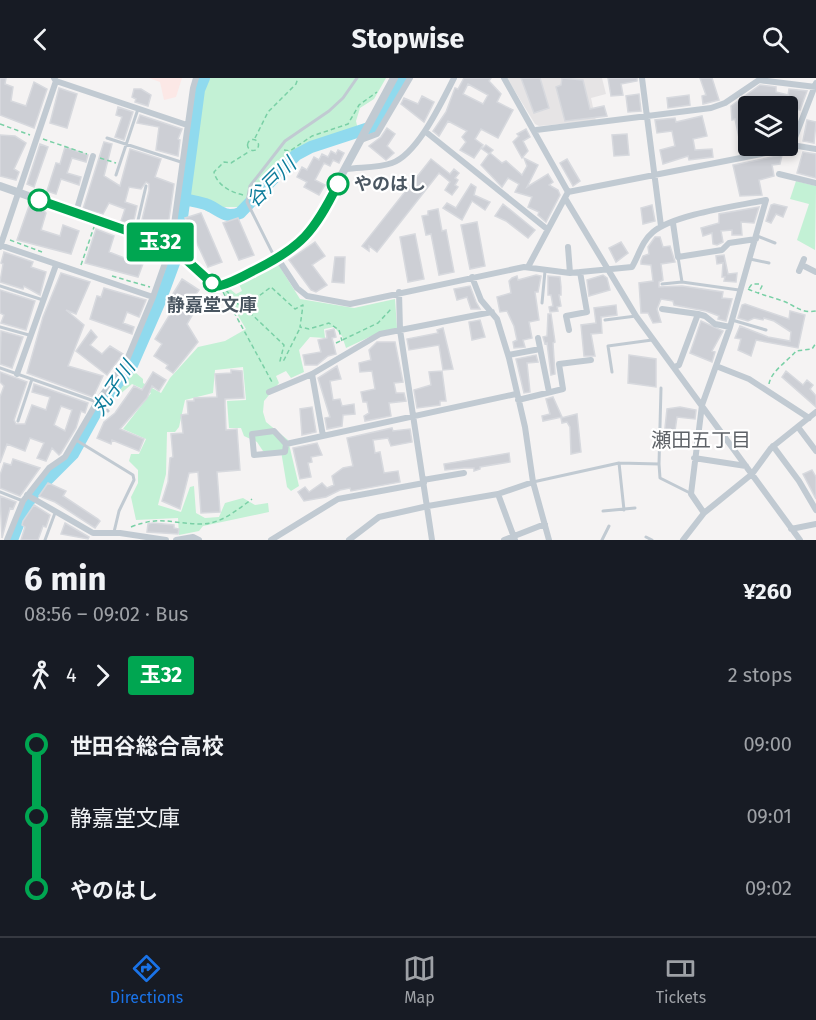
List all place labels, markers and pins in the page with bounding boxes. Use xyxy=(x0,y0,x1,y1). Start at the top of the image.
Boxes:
marker: やのはし xyxy=(327,173,349,195)
place label: やのはし xyxy=(354,173,426,195)
unlabelled marker xyxy=(28,189,50,211)
marker: 静嘉堂文庫 xyxy=(203,274,221,292)
place label: 静嘉堂文庫 xyxy=(167,294,257,316)

